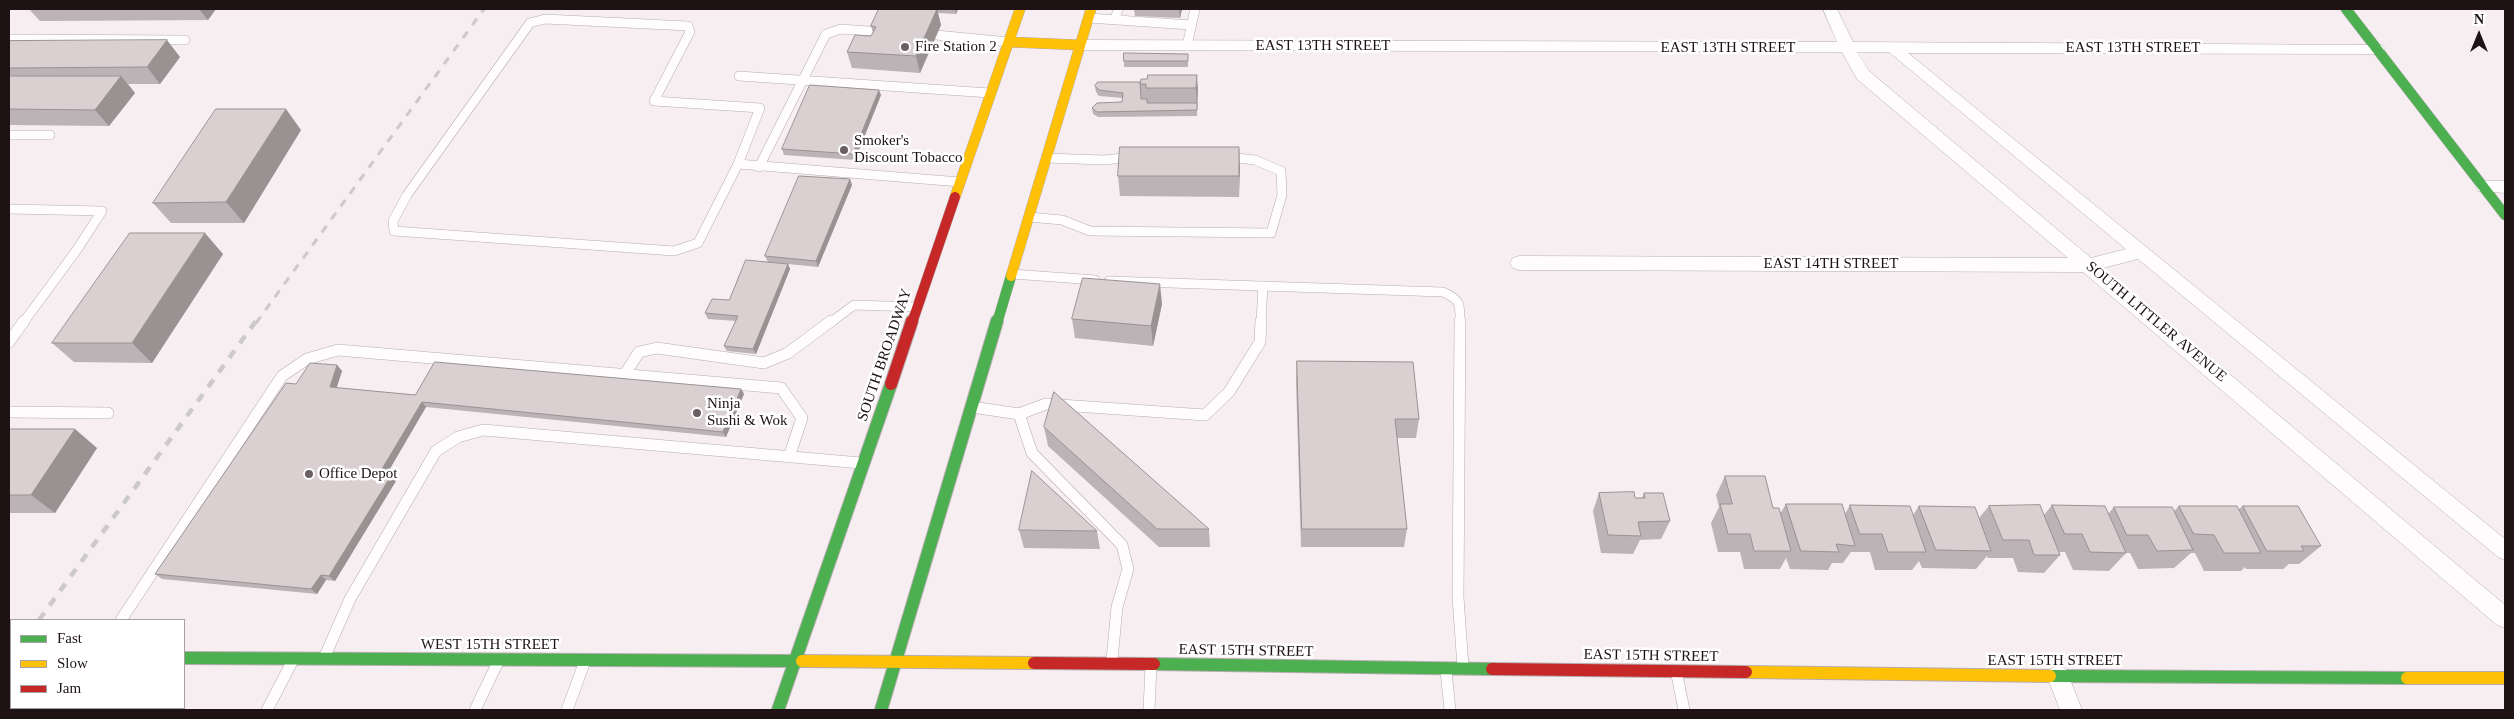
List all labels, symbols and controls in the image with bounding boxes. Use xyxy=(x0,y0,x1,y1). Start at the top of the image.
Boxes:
north arrow xyxy=(2454,10,2504,60)
text: N xyxy=(2474,12,2484,27)
street label: EAST 13TH STREET xyxy=(1256,37,1390,55)
place label: Fire Station 2 xyxy=(915,38,997,56)
street label: EAST 13TH STREET xyxy=(1661,39,1795,57)
street label: EAST 13TH STREET xyxy=(2066,39,2200,57)
marker: Fire Station 2 xyxy=(899,41,911,53)
place label: Smoker's Discount Tobacco xyxy=(854,132,963,167)
marker: Smoker's Discount Tobacco xyxy=(838,144,850,156)
street label: EAST 14TH STREET xyxy=(1764,255,1898,273)
street label: SOUTH LITTLER AVENUE xyxy=(2082,258,2230,386)
street label: SOUTH BROADWAY xyxy=(854,286,916,424)
place label: Ninja Sushi & Wok xyxy=(707,395,787,430)
marker: Ninja Sushi & Wok xyxy=(691,407,703,419)
place label: Office Depot xyxy=(319,465,397,483)
marker: Office Depot xyxy=(303,468,315,480)
legend xyxy=(10,619,185,709)
text: Fast xyxy=(57,630,82,646)
street label: WEST 15TH STREET xyxy=(421,636,559,654)
street label: EAST 15TH STREET xyxy=(1178,641,1314,661)
street label: EAST 15TH STREET xyxy=(1583,646,1719,666)
street label: EAST 15TH STREET xyxy=(1988,652,2122,670)
text: Slow xyxy=(57,655,88,671)
text: Jam xyxy=(57,680,81,696)

